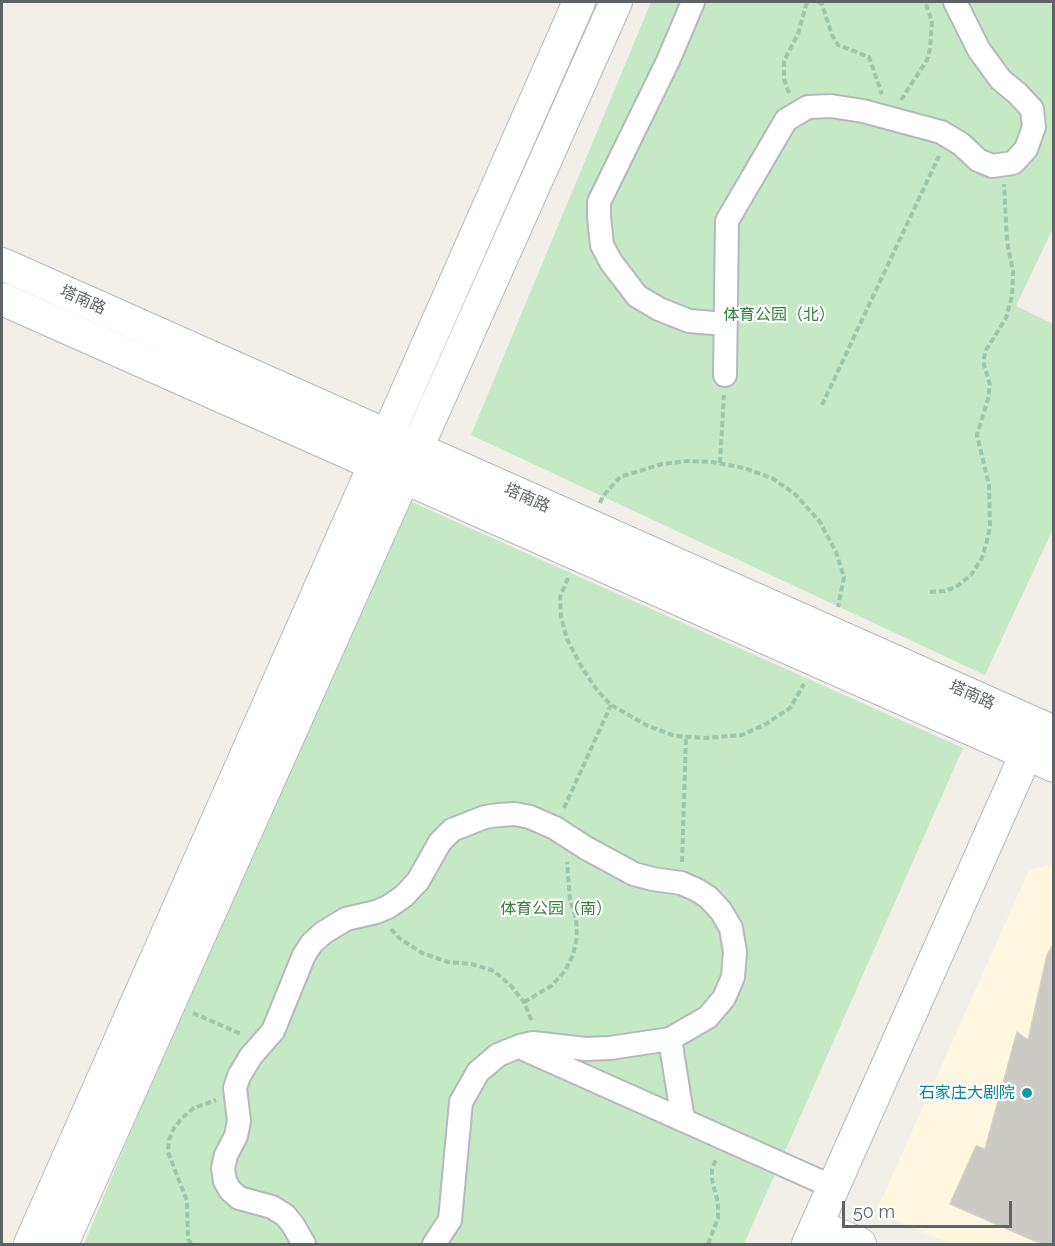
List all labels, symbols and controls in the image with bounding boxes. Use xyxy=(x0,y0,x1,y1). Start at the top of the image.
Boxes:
street label: 塔南路 xyxy=(57,281,109,319)
park label: 体育公园（北） xyxy=(723,305,835,325)
street label: 塔南路 xyxy=(501,479,553,517)
street label: 塔南路 xyxy=(946,676,998,714)
park label: 体育公园（南） xyxy=(500,899,612,919)
place label: 石家庄大剧院 xyxy=(919,1083,1015,1103)
marker: 石家庄大剧院 xyxy=(1020,1086,1034,1100)
scale bar xyxy=(845,1189,1014,1227)
text: 50 m xyxy=(853,1201,895,1222)

